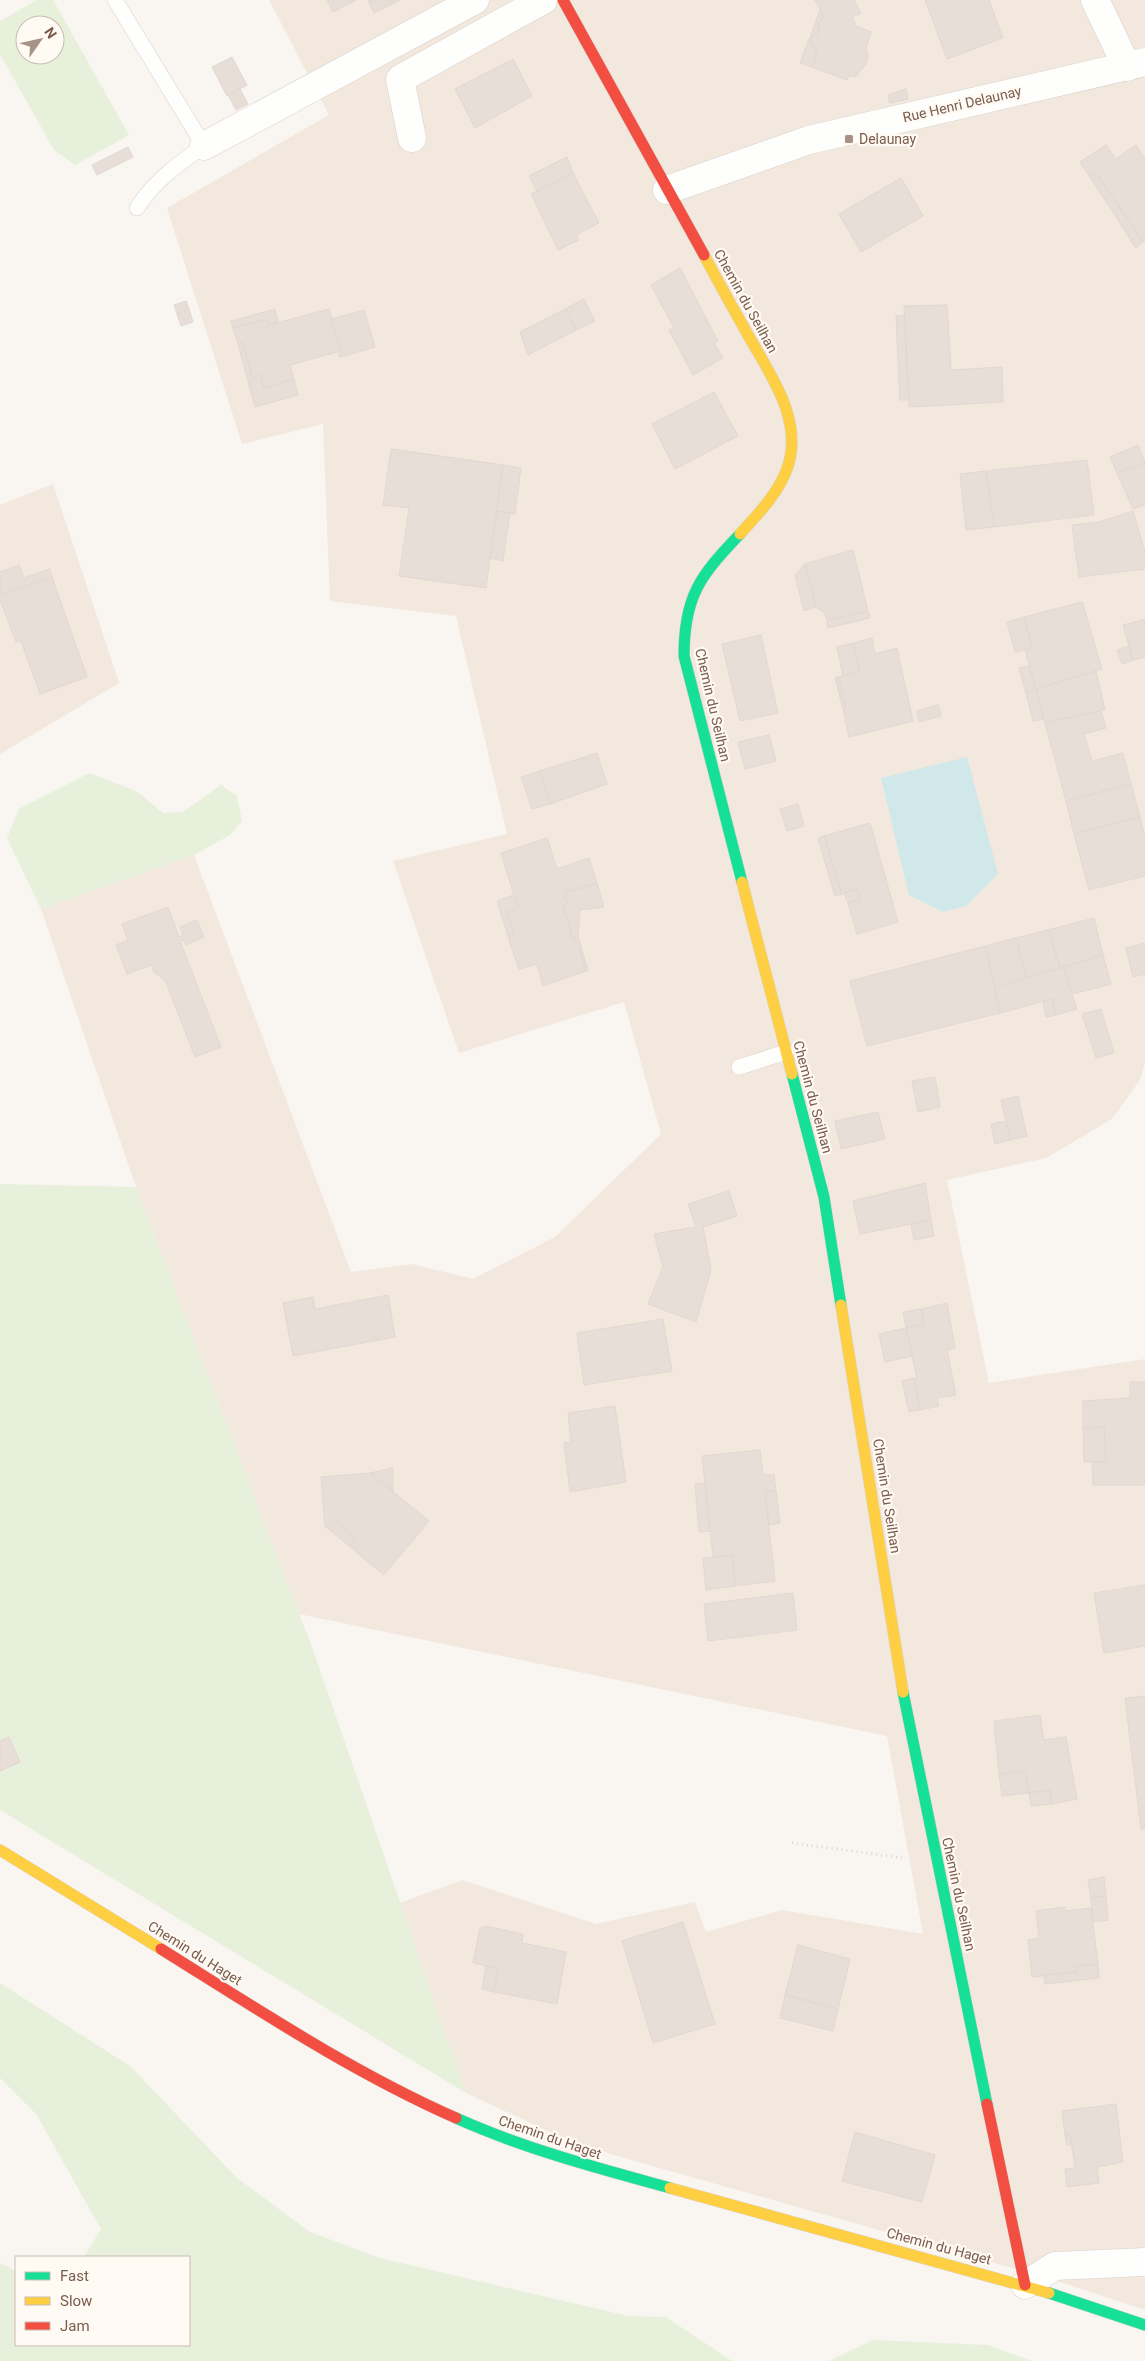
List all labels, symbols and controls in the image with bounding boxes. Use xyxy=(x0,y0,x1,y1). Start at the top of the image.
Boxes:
north arrow xyxy=(15,15,65,65)
text: N xyxy=(41,24,60,41)
street label: Rue Henri Delaunay xyxy=(901,82,1023,125)
place label: Delaunay xyxy=(859,131,917,147)
marker: Delaunay xyxy=(843,133,855,145)
street label: Chemin du Seilhan xyxy=(711,246,781,356)
street label: Chemin du Seilhan xyxy=(692,647,734,763)
street label: Chemin du Seilhan xyxy=(790,1039,836,1155)
street label: Chemin du Seilhan xyxy=(870,1438,904,1554)
street label: Chemin du Seilhan xyxy=(939,1836,979,1952)
street label: Chemin du Haget xyxy=(145,1918,245,1989)
street label: Chemin du Haget xyxy=(496,2112,604,2162)
street label: Chemin du Haget xyxy=(885,2224,993,2268)
legend xyxy=(15,2256,190,2346)
text: Fast xyxy=(60,2267,89,2285)
text: Slow xyxy=(60,2292,92,2310)
text: Jam xyxy=(60,2317,90,2335)

